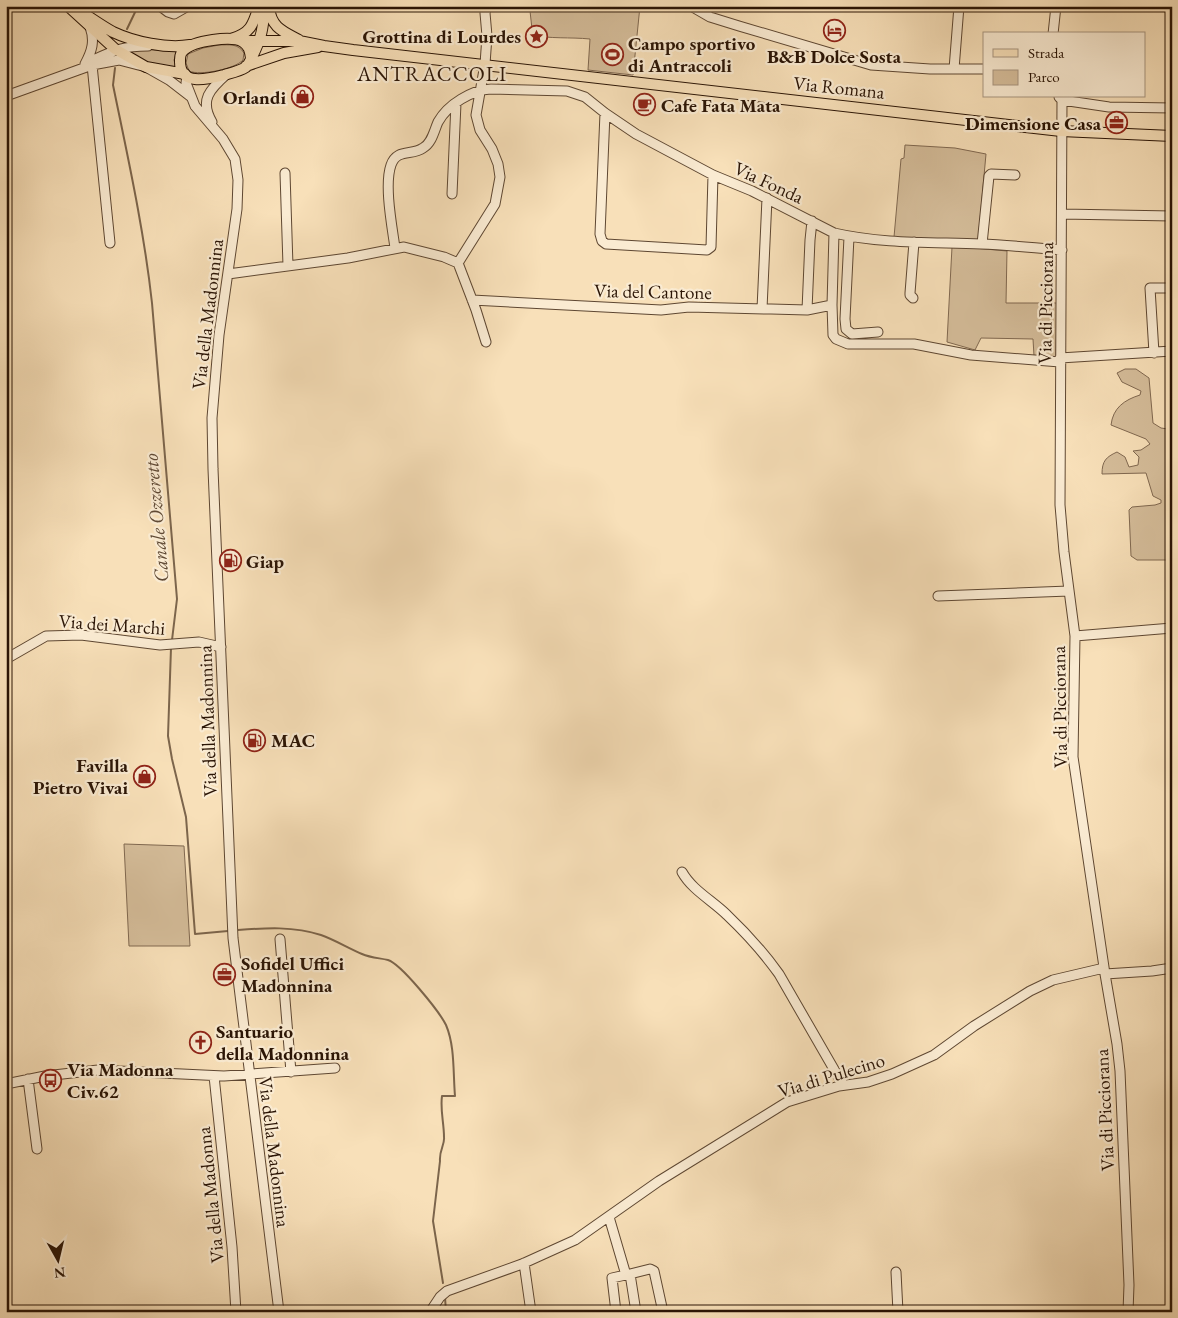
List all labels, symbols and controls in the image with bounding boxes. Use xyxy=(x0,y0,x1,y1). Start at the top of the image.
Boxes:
hotel icon: B&B Dolce Sosta xyxy=(822,18,846,42)
place label: Grottina di Lourdes xyxy=(362,24,521,49)
place icon: Grottina di Lourdes xyxy=(525,24,549,48)
place label: Campo sportivo di Antraccoli xyxy=(628,31,756,78)
legend xyxy=(983,32,1146,98)
sports icon: Campo sportivo di Antraccoli xyxy=(600,42,624,66)
text: Strada xyxy=(1028,43,1064,62)
place label: B&B Dolce Sosta xyxy=(767,44,902,69)
district label: ANTRACCOLI xyxy=(356,60,507,87)
text: Parco xyxy=(1028,67,1060,86)
street label: Via Romana xyxy=(792,70,886,105)
place label: Orlandi xyxy=(223,85,286,110)
shop icon: Orlandi xyxy=(290,85,314,109)
cafe icon: Cafe Fata Mata xyxy=(633,93,657,117)
place label: Cafe Fata Mata xyxy=(661,93,781,118)
place label: Dimensione Casa xyxy=(965,111,1102,136)
office icon: Dimensione Casa xyxy=(1105,111,1129,135)
street label: Via Fonda xyxy=(730,155,808,210)
street label: Via della Madonnina xyxy=(186,237,229,391)
street label: Via di Picciorana xyxy=(1032,241,1059,364)
street label: Via del Cantone xyxy=(594,278,712,305)
water label: Canale Ozzeretto xyxy=(137,452,175,583)
fuel station icon: Giap xyxy=(218,549,242,573)
place label: Giap xyxy=(246,549,285,574)
street label: Via dei Marchi xyxy=(58,608,166,641)
street label: Via della Madonnina xyxy=(192,644,223,797)
street label: Via di Picciorana xyxy=(1046,645,1073,768)
fuel station icon: MAC xyxy=(243,728,267,752)
place label: MAC xyxy=(271,728,315,753)
place label: Favilla Pietro Vivai xyxy=(33,753,129,800)
shop icon: Favilla Pietro Vivai xyxy=(132,764,156,788)
place label: Sofidel Uffici Madonnina xyxy=(241,951,344,998)
office icon: Sofidel Uffici Madonnina xyxy=(213,962,237,986)
place label: Santuario della Madonnina xyxy=(216,1019,350,1066)
church icon: Santuario della Madonnina xyxy=(188,1030,212,1054)
street label: Via di Pulecino xyxy=(775,1047,888,1104)
street label: Via di Picciorana xyxy=(1089,1048,1120,1172)
place label: Via Madonna Civ.62 xyxy=(67,1057,174,1104)
bus stop icon: Via Madonna Civ.62 xyxy=(39,1068,63,1092)
street label: Via della Madonnina xyxy=(253,1075,296,1229)
street label: Via della Madonna xyxy=(191,1125,230,1264)
north arrow xyxy=(32,1236,82,1286)
text: N xyxy=(52,1263,67,1283)

